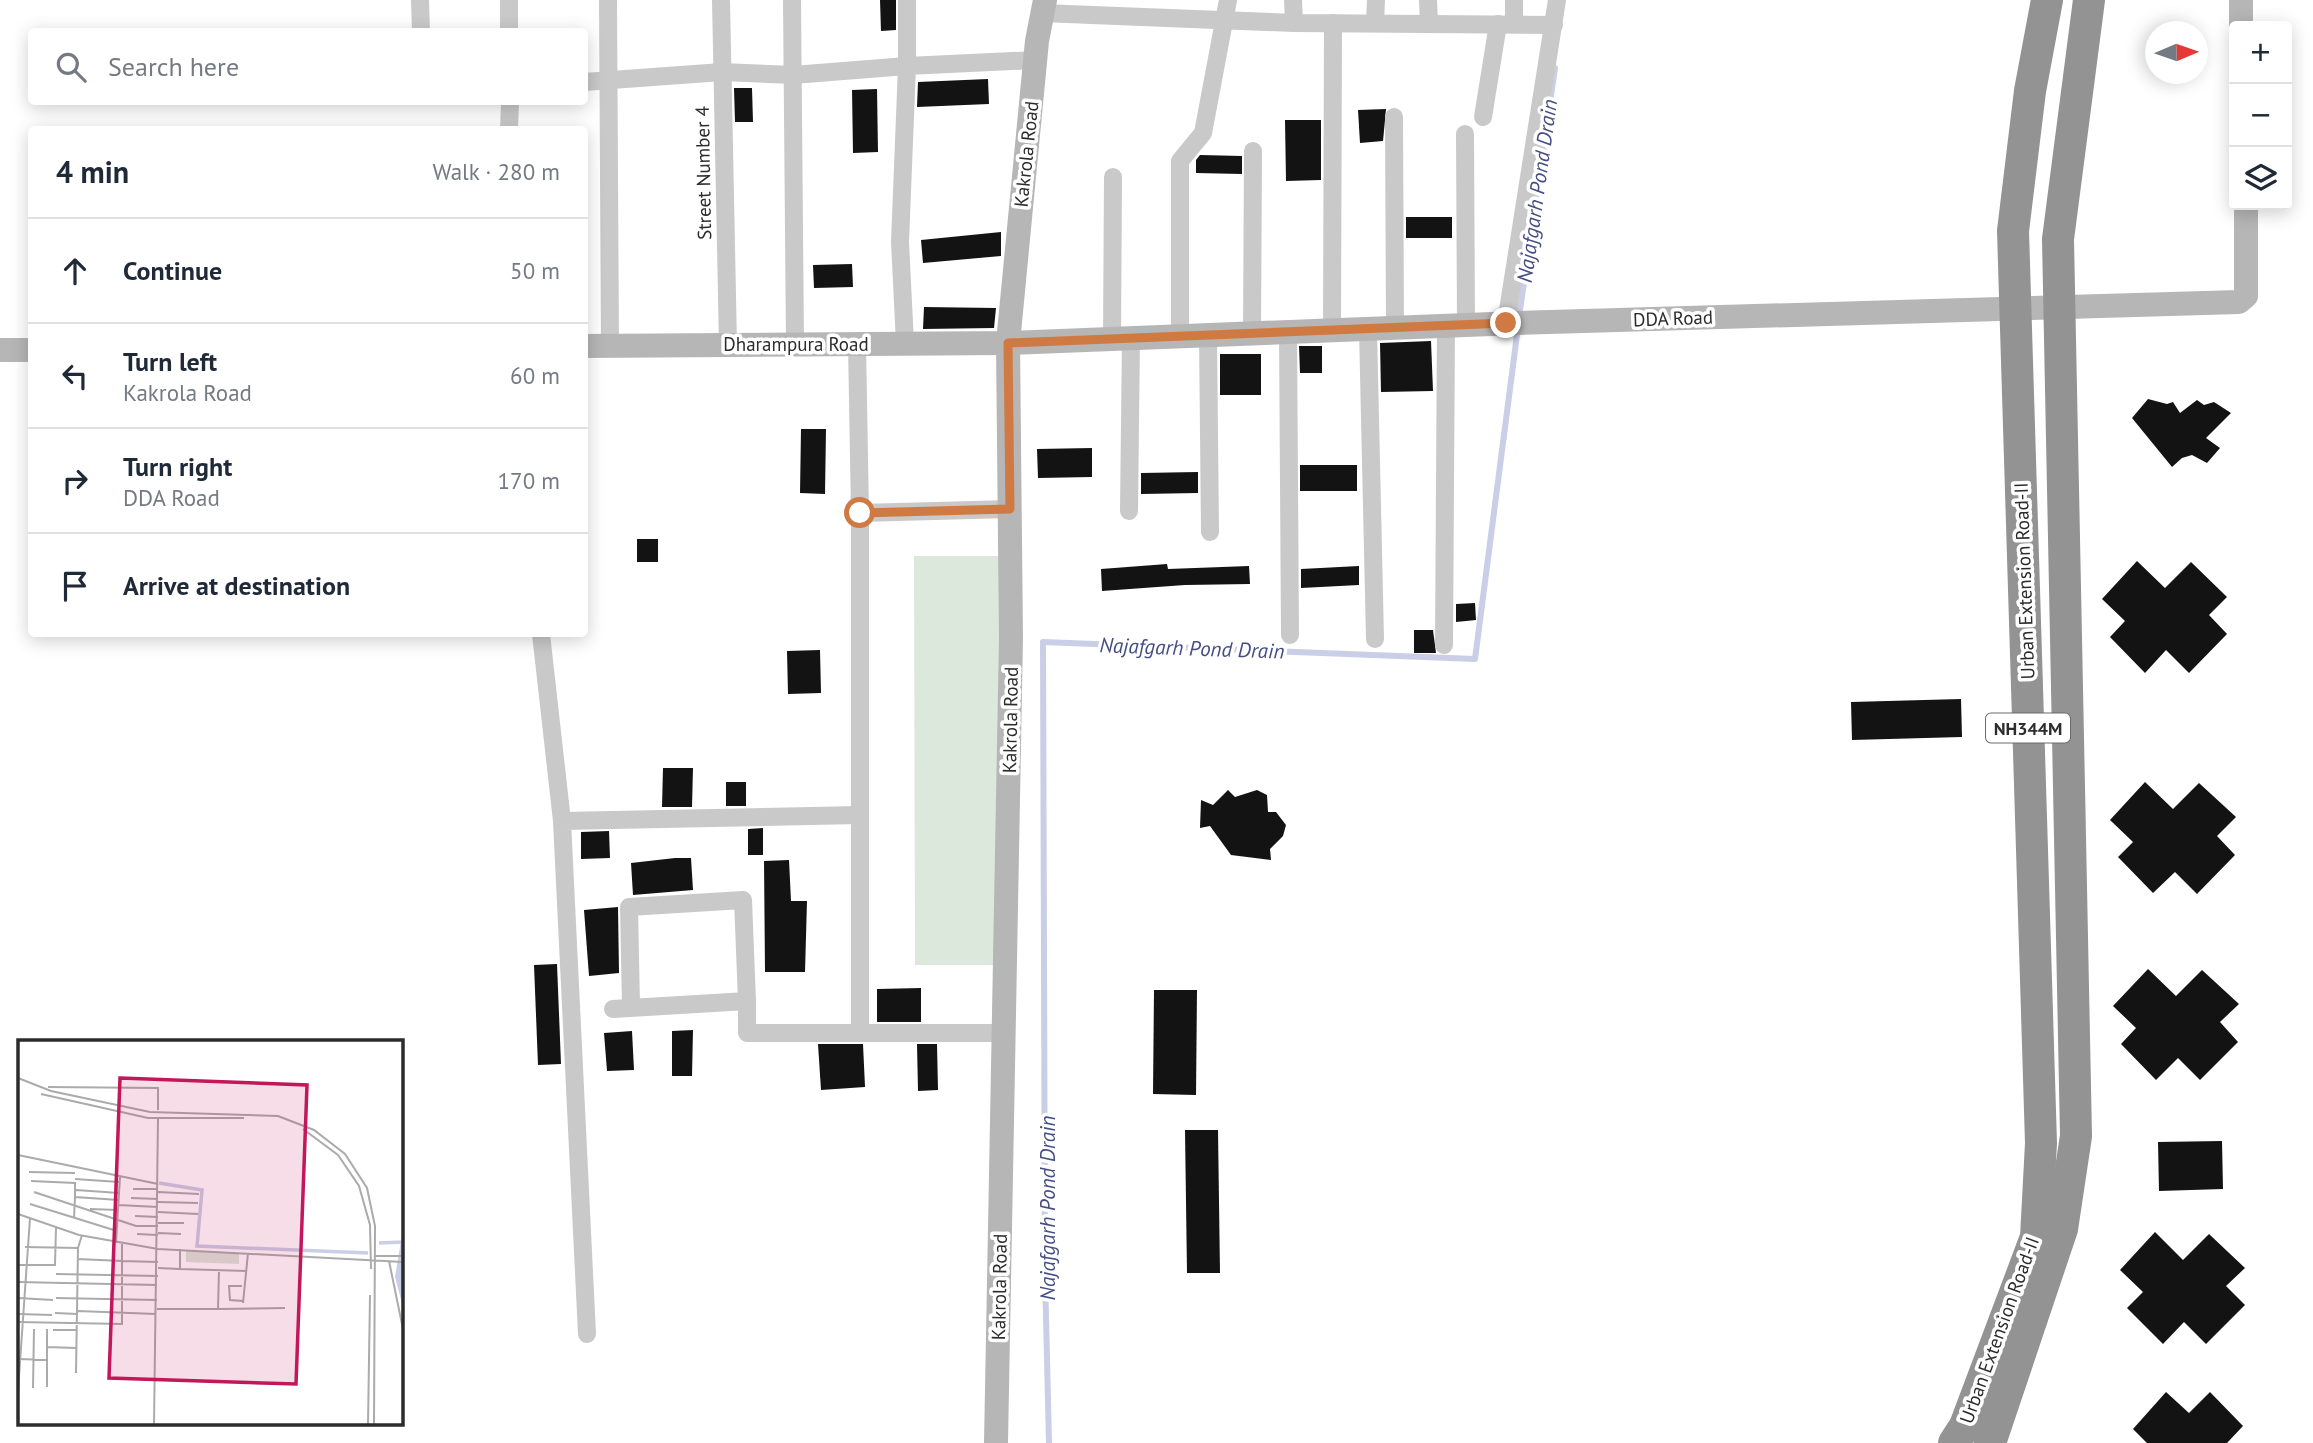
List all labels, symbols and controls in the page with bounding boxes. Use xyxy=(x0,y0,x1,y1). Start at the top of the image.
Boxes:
north arrow xyxy=(2145,21,2208,84)
map controls xyxy=(2229,21,2292,210)
button: + xyxy=(2229,21,2292,84)
search box xyxy=(28,28,588,105)
icon: search xyxy=(52,48,90,86)
text: Search here xyxy=(108,50,239,83)
button: − xyxy=(2229,84,2292,147)
water label: Najafgarh Pond Drain xyxy=(1511,98,1563,284)
street label: Kakrola Road xyxy=(1008,100,1044,208)
street label: Street Number 4 xyxy=(690,106,716,240)
button: layers xyxy=(2229,147,2292,210)
text: 4 min xyxy=(56,152,129,191)
text: Walk · 280 m xyxy=(433,157,560,186)
icon: ahead xyxy=(56,252,94,290)
text: Continue xyxy=(123,254,222,287)
text: 50 m xyxy=(510,256,560,285)
street label: DDA Road xyxy=(1633,305,1713,331)
route end xyxy=(1490,307,1521,338)
street label: Dharampura Road xyxy=(723,332,869,356)
text: Turn left xyxy=(123,345,217,378)
icon: left xyxy=(56,357,94,395)
text: 60 m xyxy=(510,361,560,390)
text: Kakrola Road xyxy=(123,378,252,407)
text: Turn right xyxy=(123,450,232,483)
icon: right xyxy=(56,462,94,500)
text: 170 m xyxy=(498,466,560,495)
street label: Urban Extension Road-II xyxy=(2009,482,2039,680)
text: DDA Road xyxy=(123,483,220,512)
route start xyxy=(844,497,875,528)
icon: arrive xyxy=(56,567,94,605)
text: Arrive at destination xyxy=(123,569,350,602)
water label: Najafgarh Pond Drain xyxy=(1099,631,1285,665)
street label: Kakrola Road xyxy=(997,667,1023,773)
road number: NH344M xyxy=(1986,714,2070,742)
inset map xyxy=(18,1040,402,1426)
water label: Najafgarh Pond Drain xyxy=(1034,1116,1061,1300)
street label: Urban Extension Road-II xyxy=(1954,1233,2044,1427)
street label: Kakrola Road xyxy=(986,1234,1012,1340)

